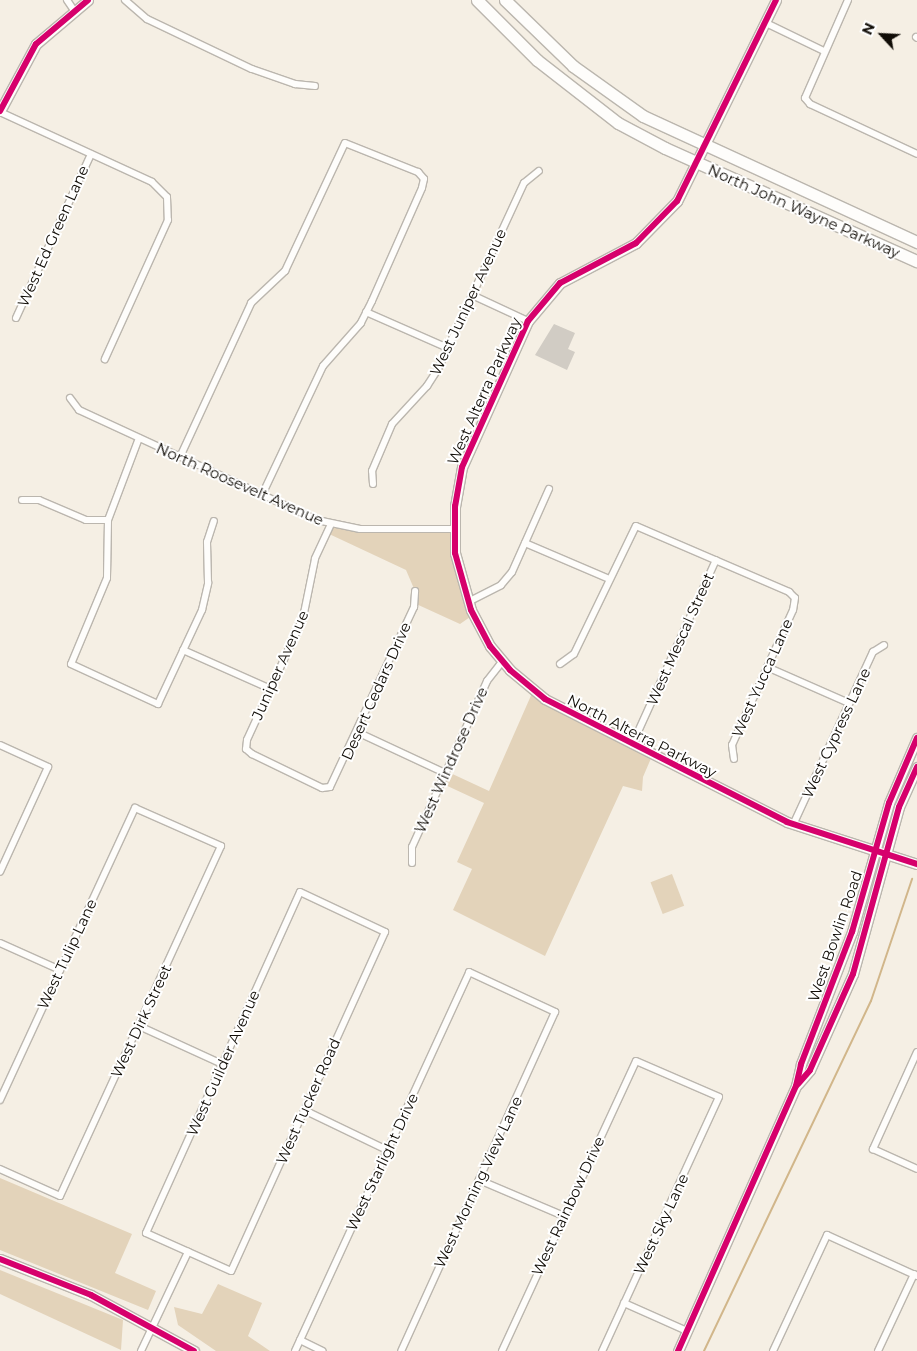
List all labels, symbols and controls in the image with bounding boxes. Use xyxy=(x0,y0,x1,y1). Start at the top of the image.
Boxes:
north arrow xyxy=(857,10,907,60)
text: N xyxy=(858,20,879,38)
street label: North John Wayne Parkway xyxy=(705,160,903,262)
street label: West Ed Green Lane xyxy=(14,163,92,309)
street label: West Juniper Avenue xyxy=(426,226,510,378)
street label: West Alterra Parkway xyxy=(443,315,525,467)
street label: North Roosevelt Avenue xyxy=(153,439,327,529)
street label: West Mescal Street xyxy=(643,570,717,708)
street label: Juniper Avenue xyxy=(248,608,312,722)
street label: West Yucca Lane xyxy=(728,616,796,740)
street label: Desert Cedars Drive xyxy=(337,619,415,763)
street label: West Cypress Lane xyxy=(798,665,874,801)
street label: West Windrose Drive xyxy=(411,684,491,836)
street label: North Alterra Parkway xyxy=(564,691,720,781)
street label: West Bowlin Road xyxy=(804,868,866,1004)
street label: West Tulip Lane xyxy=(34,896,100,1012)
street label: West Dirk Street xyxy=(107,962,175,1080)
street label: West Guilder Avenue xyxy=(183,987,263,1139)
street label: West Tucker Road xyxy=(272,1035,344,1167)
street label: West Starlight Drive xyxy=(342,1090,422,1234)
street label: West Morning View Lane xyxy=(430,1093,526,1271)
street label: West Rainbow Drive xyxy=(528,1133,608,1279)
street label: West Sky Lane xyxy=(630,1171,692,1277)

